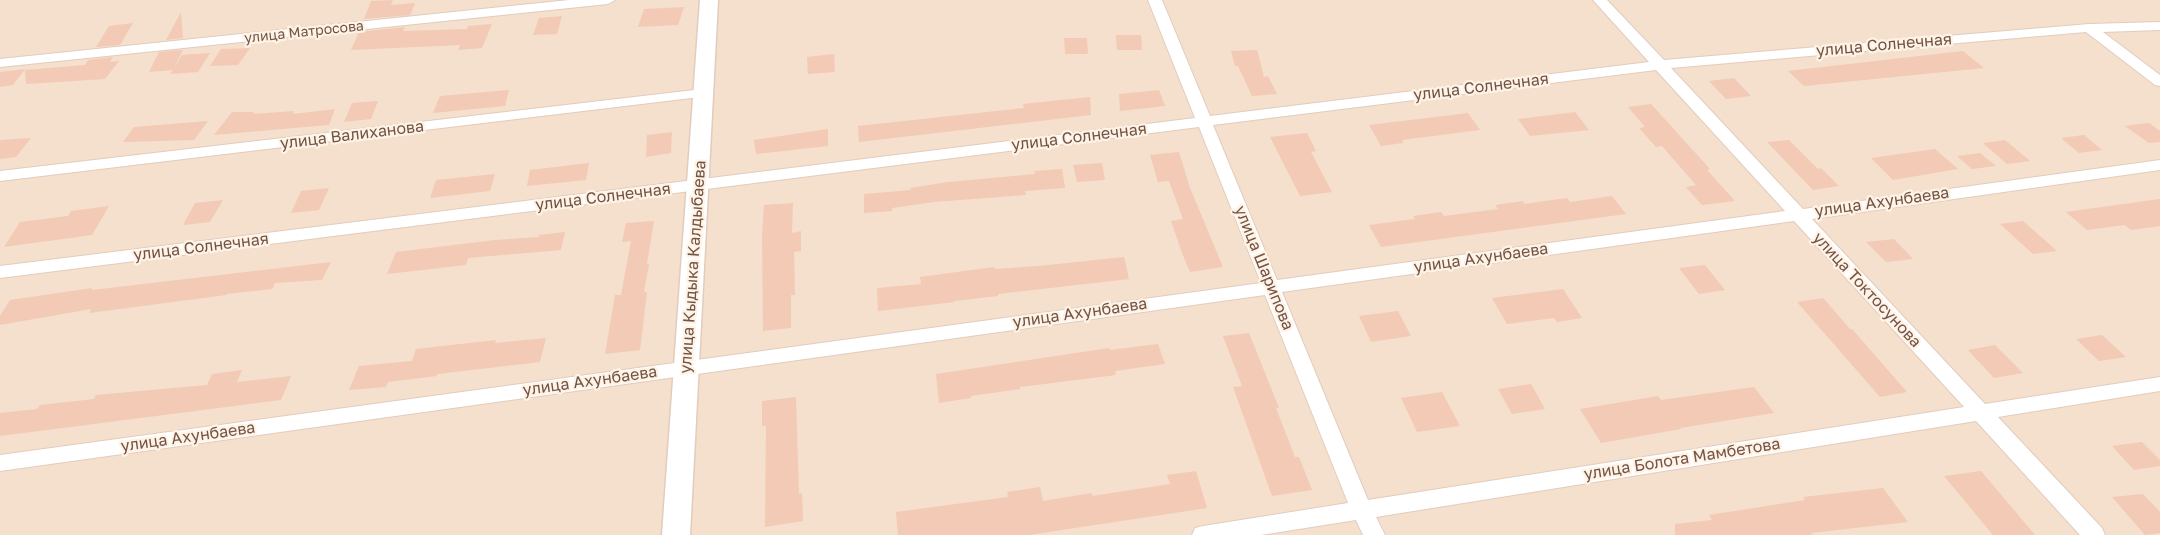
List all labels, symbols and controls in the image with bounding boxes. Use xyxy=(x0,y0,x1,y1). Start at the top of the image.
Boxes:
street label: улица Матросова xyxy=(243,17,365,47)
street label: улица Солнечная xyxy=(1815,29,1953,61)
street label: улица Солнечная xyxy=(1412,69,1550,105)
street label: улица Валиханова xyxy=(279,117,425,153)
street label: улица Солнечная xyxy=(1010,119,1148,155)
street label: улица Кыдыка Калдыбаева xyxy=(676,160,710,374)
street label: улица Солнечная xyxy=(534,179,672,215)
street label: улица Ахунбаева xyxy=(1814,183,1950,221)
street label: улица Шарипова xyxy=(1230,203,1298,333)
street label: улица Солнечная xyxy=(132,229,270,265)
street label: улица Токтосунова xyxy=(1809,229,1925,351)
street label: улица Ахунбаева xyxy=(1413,239,1549,277)
street label: улица Ахунбаева xyxy=(1012,294,1148,332)
street label: улица Ахунбаева xyxy=(522,362,658,400)
street label: улица Ахунбаева xyxy=(120,418,256,456)
street label: улица Болота Мамбетова xyxy=(1582,434,1782,484)

